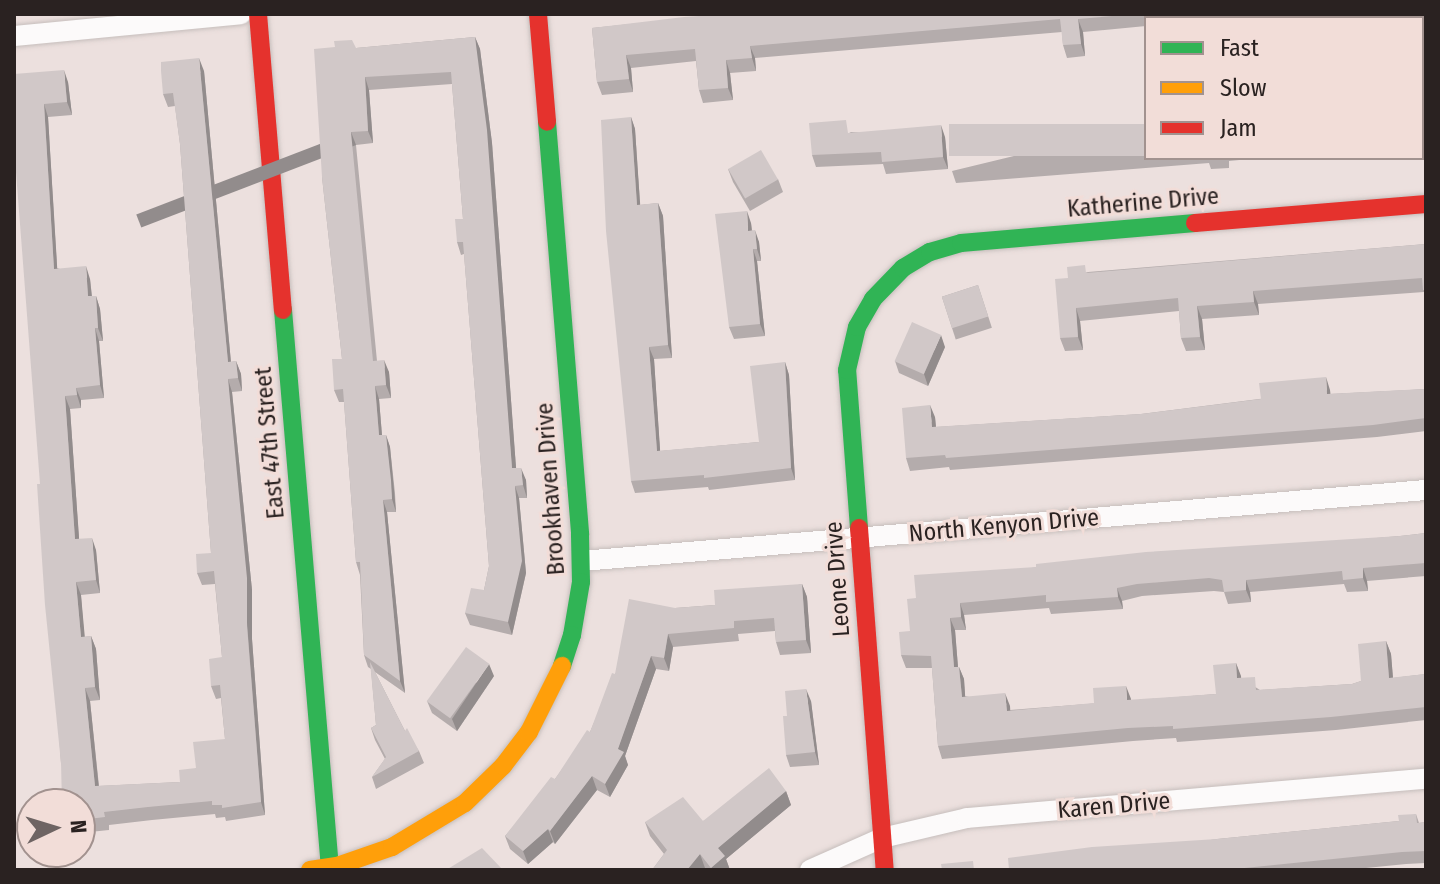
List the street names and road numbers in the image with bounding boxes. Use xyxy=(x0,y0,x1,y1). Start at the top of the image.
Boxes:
street label: Katherine Drive xyxy=(1066,182,1220,224)
street label: East 47th Street xyxy=(249,366,291,520)
street label: Brookhaven Drive xyxy=(531,402,571,576)
street label: North Kenyon Drive xyxy=(908,503,1100,549)
street label: Leone Drive xyxy=(820,520,856,638)
street label: Karen Drive xyxy=(1056,787,1172,825)

